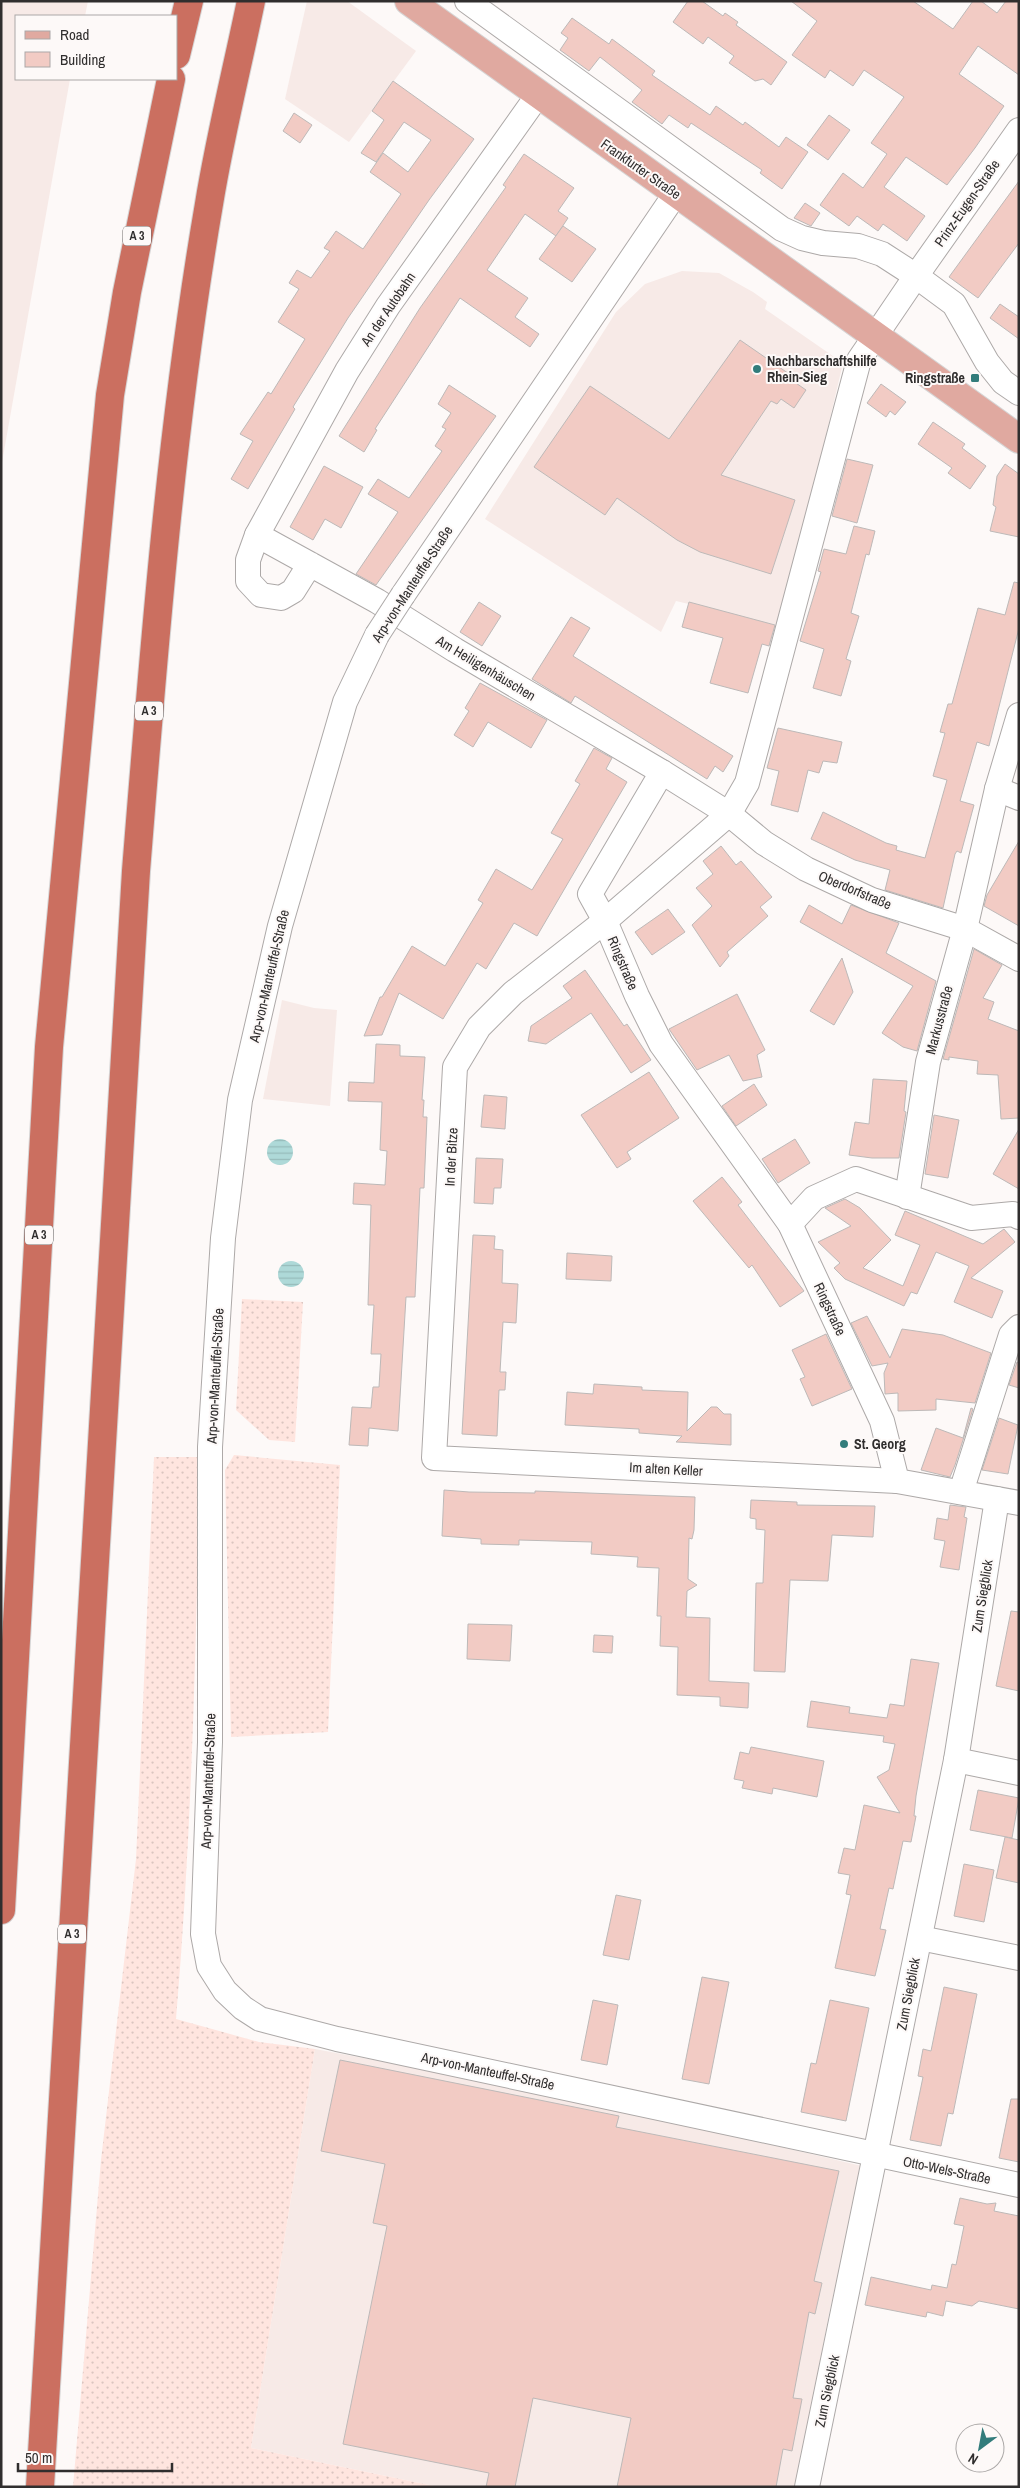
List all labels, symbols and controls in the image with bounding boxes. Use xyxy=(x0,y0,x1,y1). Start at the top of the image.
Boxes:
legend xyxy=(15,15,178,80)
text: Road xyxy=(60,24,89,45)
text: Building xyxy=(60,49,105,70)
street label: Frankfurter Straße xyxy=(597,135,685,203)
street label: Prinz-Eugen-Straße xyxy=(930,156,1004,250)
road number: A 3 xyxy=(123,227,151,246)
street label: An der Autobahn xyxy=(356,269,419,350)
place label: Nachbarschaftshilfe Rhein-Sieg xyxy=(767,352,877,386)
marker: Nachbarschaftshilfe Rhein-Sieg xyxy=(751,363,763,375)
place label: Ringstraße xyxy=(905,369,965,387)
marker: Ringstraße xyxy=(969,372,981,384)
street label: Arp-von-Manteuffel-Straße xyxy=(367,522,457,647)
street label: Am Heiligenhäuschen xyxy=(432,631,539,705)
road number: A 3 xyxy=(135,701,163,720)
street label: Oberdorfstraße xyxy=(816,867,894,913)
street label: Arp-von-Manteuffel-Straße xyxy=(245,908,293,1045)
street label: Ringstraße xyxy=(604,933,642,993)
street label: Markusstraße xyxy=(921,984,957,1056)
street label: In der Bitze xyxy=(440,1127,462,1187)
road number: A 3 xyxy=(25,1226,53,1244)
street label: Ringstraße xyxy=(810,1279,850,1339)
street label: Arp-von-Manteuffel-Straße xyxy=(202,1308,228,1445)
place label: St. Georg xyxy=(854,1435,906,1453)
marker: St. Georg xyxy=(838,1438,850,1450)
street label: Im alten Keller xyxy=(629,1458,703,1480)
street label: Zum Siegblick xyxy=(967,1558,997,1634)
street label: Arp-von-Manteuffel-Straße xyxy=(197,1713,219,1850)
road number: A 3 xyxy=(58,1925,86,1944)
street label: Zum Siegblick xyxy=(892,1956,924,2032)
street label: Arp-von-Manteuffel-Straße xyxy=(419,2048,556,2094)
street label: Otto-Wels-Straße xyxy=(902,2152,992,2188)
street label: Zum Siegblick xyxy=(811,2353,843,2429)
north arrow xyxy=(955,2423,1005,2473)
scale bar xyxy=(18,2440,171,2472)
text: 50 m xyxy=(25,2447,52,2468)
text: N xyxy=(965,2449,981,2469)

